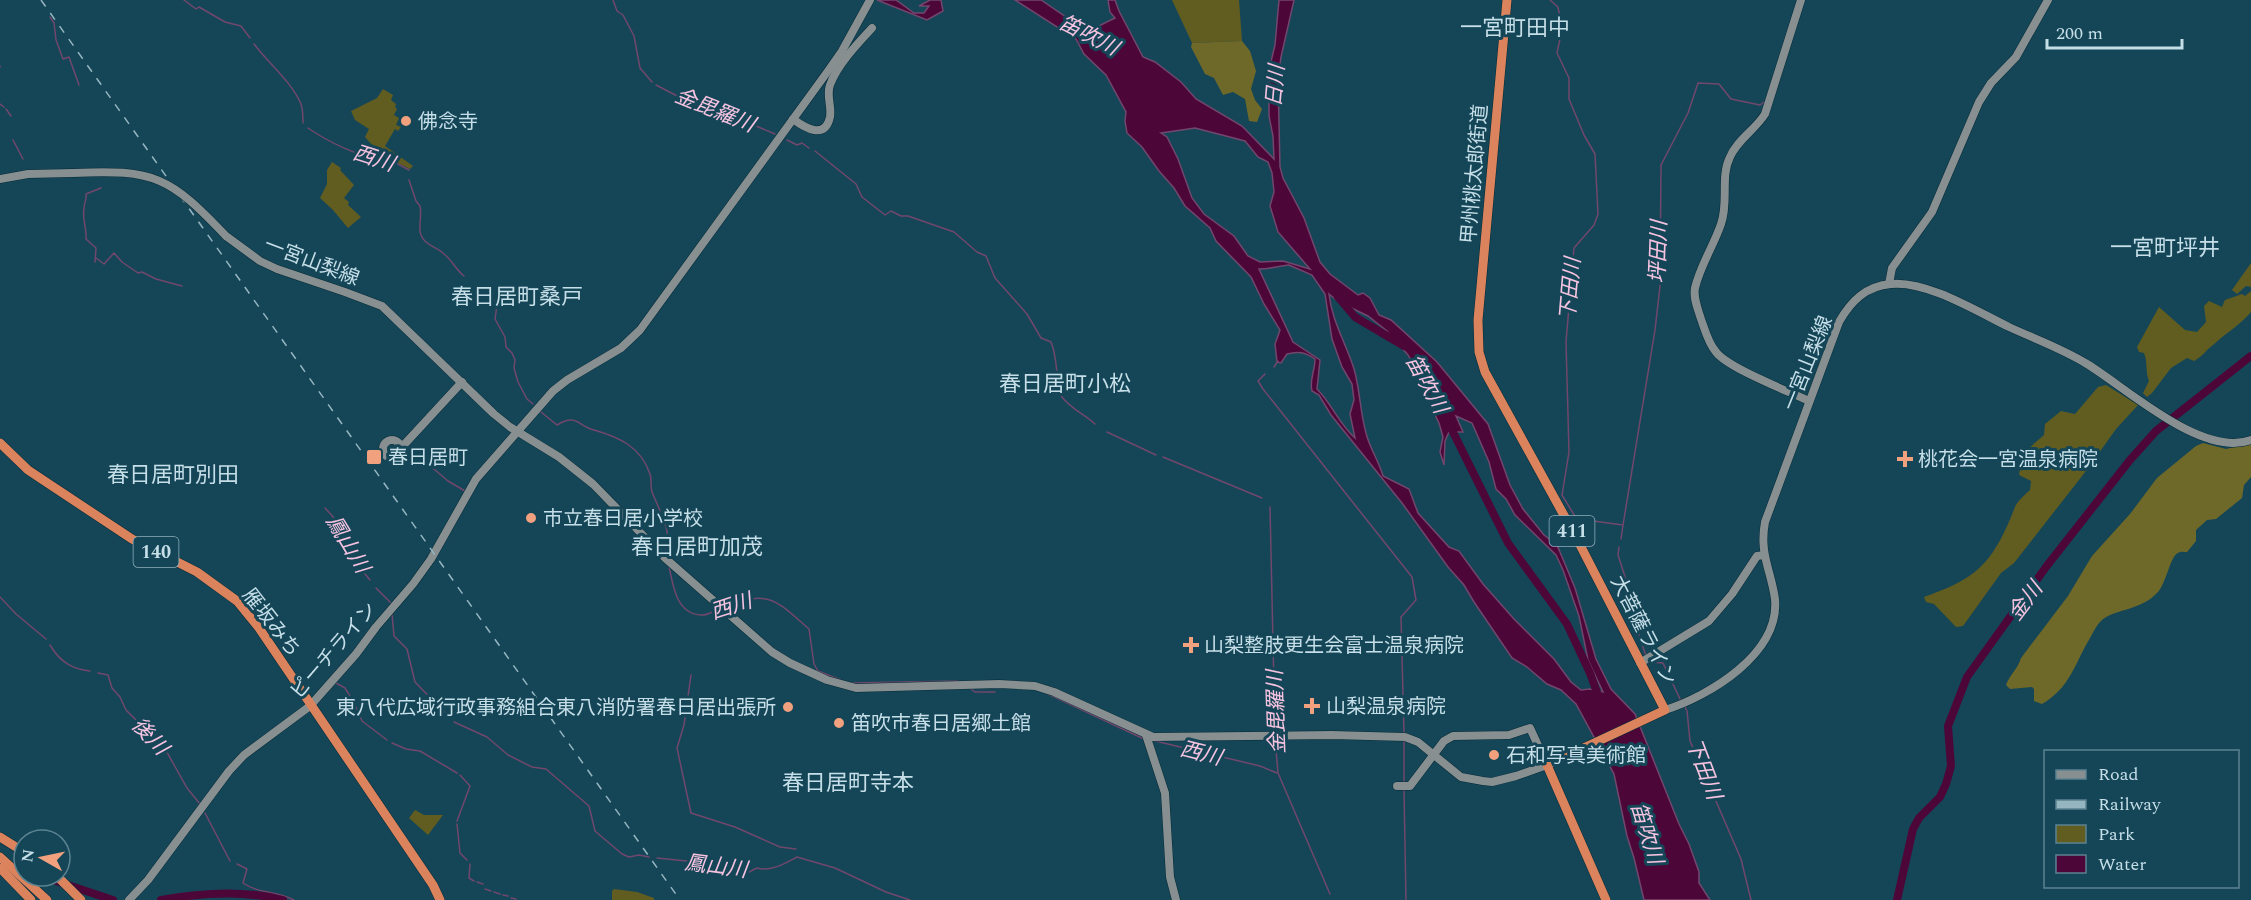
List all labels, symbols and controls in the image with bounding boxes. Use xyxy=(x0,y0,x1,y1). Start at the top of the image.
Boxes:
water label: 笛吹川 xyxy=(1053,7,1126,65)
district label: 一宮町田中 xyxy=(1460,12,1570,45)
scale bar xyxy=(2047,12,2182,50)
text: 200 m xyxy=(2056,20,2103,47)
water label: 日川 xyxy=(1258,62,1294,108)
water label: 金毘羅川 xyxy=(670,80,761,142)
street label: 甲州桃太郎街道 xyxy=(1454,103,1496,245)
place label: 佛念寺 xyxy=(418,107,478,137)
marker: 佛念寺 xyxy=(399,114,413,128)
water label: 西川 xyxy=(349,137,401,181)
water label: 坪田川 xyxy=(1642,218,1676,284)
street label: 一宮山梨線 xyxy=(260,230,364,294)
district label: 一宮町坪井 xyxy=(2110,232,2220,265)
water label: 下田川 xyxy=(1552,254,1590,322)
district label: 春日居町桑戸 xyxy=(451,281,583,314)
street label: 一宮山梨線 xyxy=(1775,311,1841,415)
water label: 笛吹川 xyxy=(1397,349,1456,422)
district label: 春日居町小松 xyxy=(999,368,1131,401)
place label: 春日居町 xyxy=(388,443,468,473)
place label: 桃花会一宮温泉病院 xyxy=(1918,445,2098,475)
marker: 春日居町 xyxy=(365,448,383,466)
marker: 桃花会一宮温泉病院 xyxy=(1896,450,1914,468)
district label: 春日居町別田 xyxy=(107,459,239,492)
place label: 市立春日居小学校 xyxy=(543,504,703,534)
water label: 鳳山川 xyxy=(317,509,378,581)
marker: 市立春日居小学校 xyxy=(524,511,538,525)
road number: 411 xyxy=(1550,516,1594,546)
district label: 春日居町加茂 xyxy=(631,531,763,564)
road number: 140 xyxy=(134,537,178,567)
street label: 大菩薩ライン xyxy=(1603,570,1684,691)
water label: 金川 xyxy=(2000,574,2052,628)
street label: 雁坂みち xyxy=(235,582,308,663)
water label: 西川 xyxy=(706,585,758,629)
street label: ピーチライン xyxy=(283,596,384,706)
place label: 山梨整肢更生会富士温泉病院 xyxy=(1204,631,1464,661)
marker: 山梨整肢更生会富士温泉病院 xyxy=(1182,636,1200,654)
water label: 金毘羅川 xyxy=(1259,667,1294,754)
place label: 山梨温泉病院 xyxy=(1326,692,1446,722)
place label: 東八代広域行政事務組合東八消防署春日居出張所 xyxy=(336,693,776,723)
marker: 山梨温泉病院 xyxy=(1303,697,1321,715)
marker: 東八代広域行政事務組合東八消防署春日居出張所 xyxy=(781,700,795,714)
place label: 笛吹市春日居郷土館 xyxy=(851,709,1031,739)
water label: 後川 xyxy=(123,710,177,764)
marker: 笛吹市春日居郷土館 xyxy=(832,716,846,730)
water label: 西川 xyxy=(1177,733,1227,775)
water label: 下田川 xyxy=(1677,734,1730,806)
place label: 石和写真美術館 xyxy=(1506,741,1646,771)
marker: 石和写真美術館 xyxy=(1487,748,1501,762)
legend xyxy=(2044,750,2239,888)
text: Road xyxy=(2098,761,2139,788)
district label: 春日居町寺本 xyxy=(782,767,914,800)
text: Railway xyxy=(2098,791,2162,818)
water label: 笛吹川 xyxy=(1622,798,1671,870)
text: Park xyxy=(2098,821,2135,848)
north arrow xyxy=(12,828,72,888)
text: N xyxy=(15,847,41,864)
water label: 鳳山川 xyxy=(683,847,751,887)
text: Water xyxy=(2098,851,2146,878)

